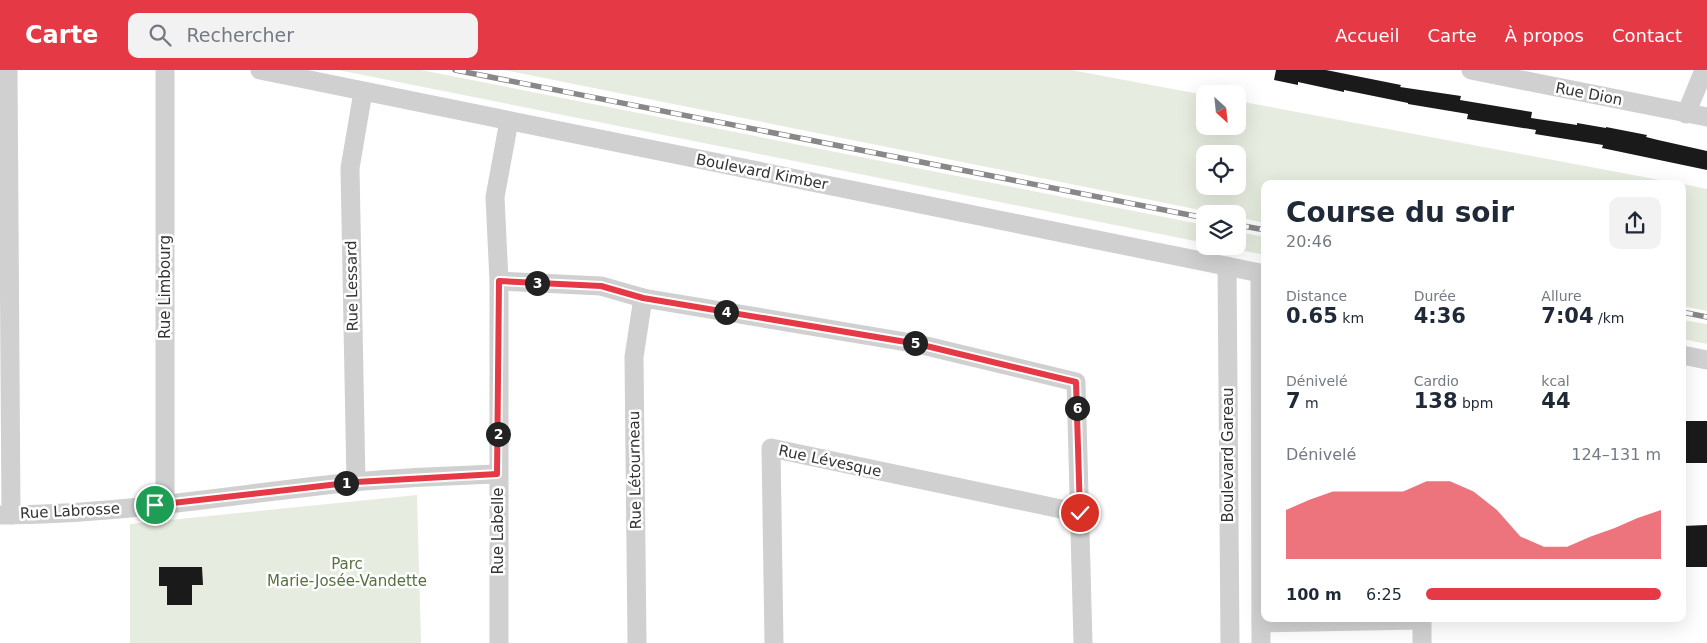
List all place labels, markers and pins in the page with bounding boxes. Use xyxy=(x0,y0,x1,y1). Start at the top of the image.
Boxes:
pin: 3 xyxy=(524,270,550,296)
pin: 4 xyxy=(714,300,738,324)
pin: 5 xyxy=(902,330,928,356)
pin: 6 xyxy=(1064,396,1090,420)
pin: 2 xyxy=(486,422,510,446)
pin: 1 xyxy=(334,470,358,496)
pin xyxy=(134,484,176,526)
pin xyxy=(1059,492,1101,534)

